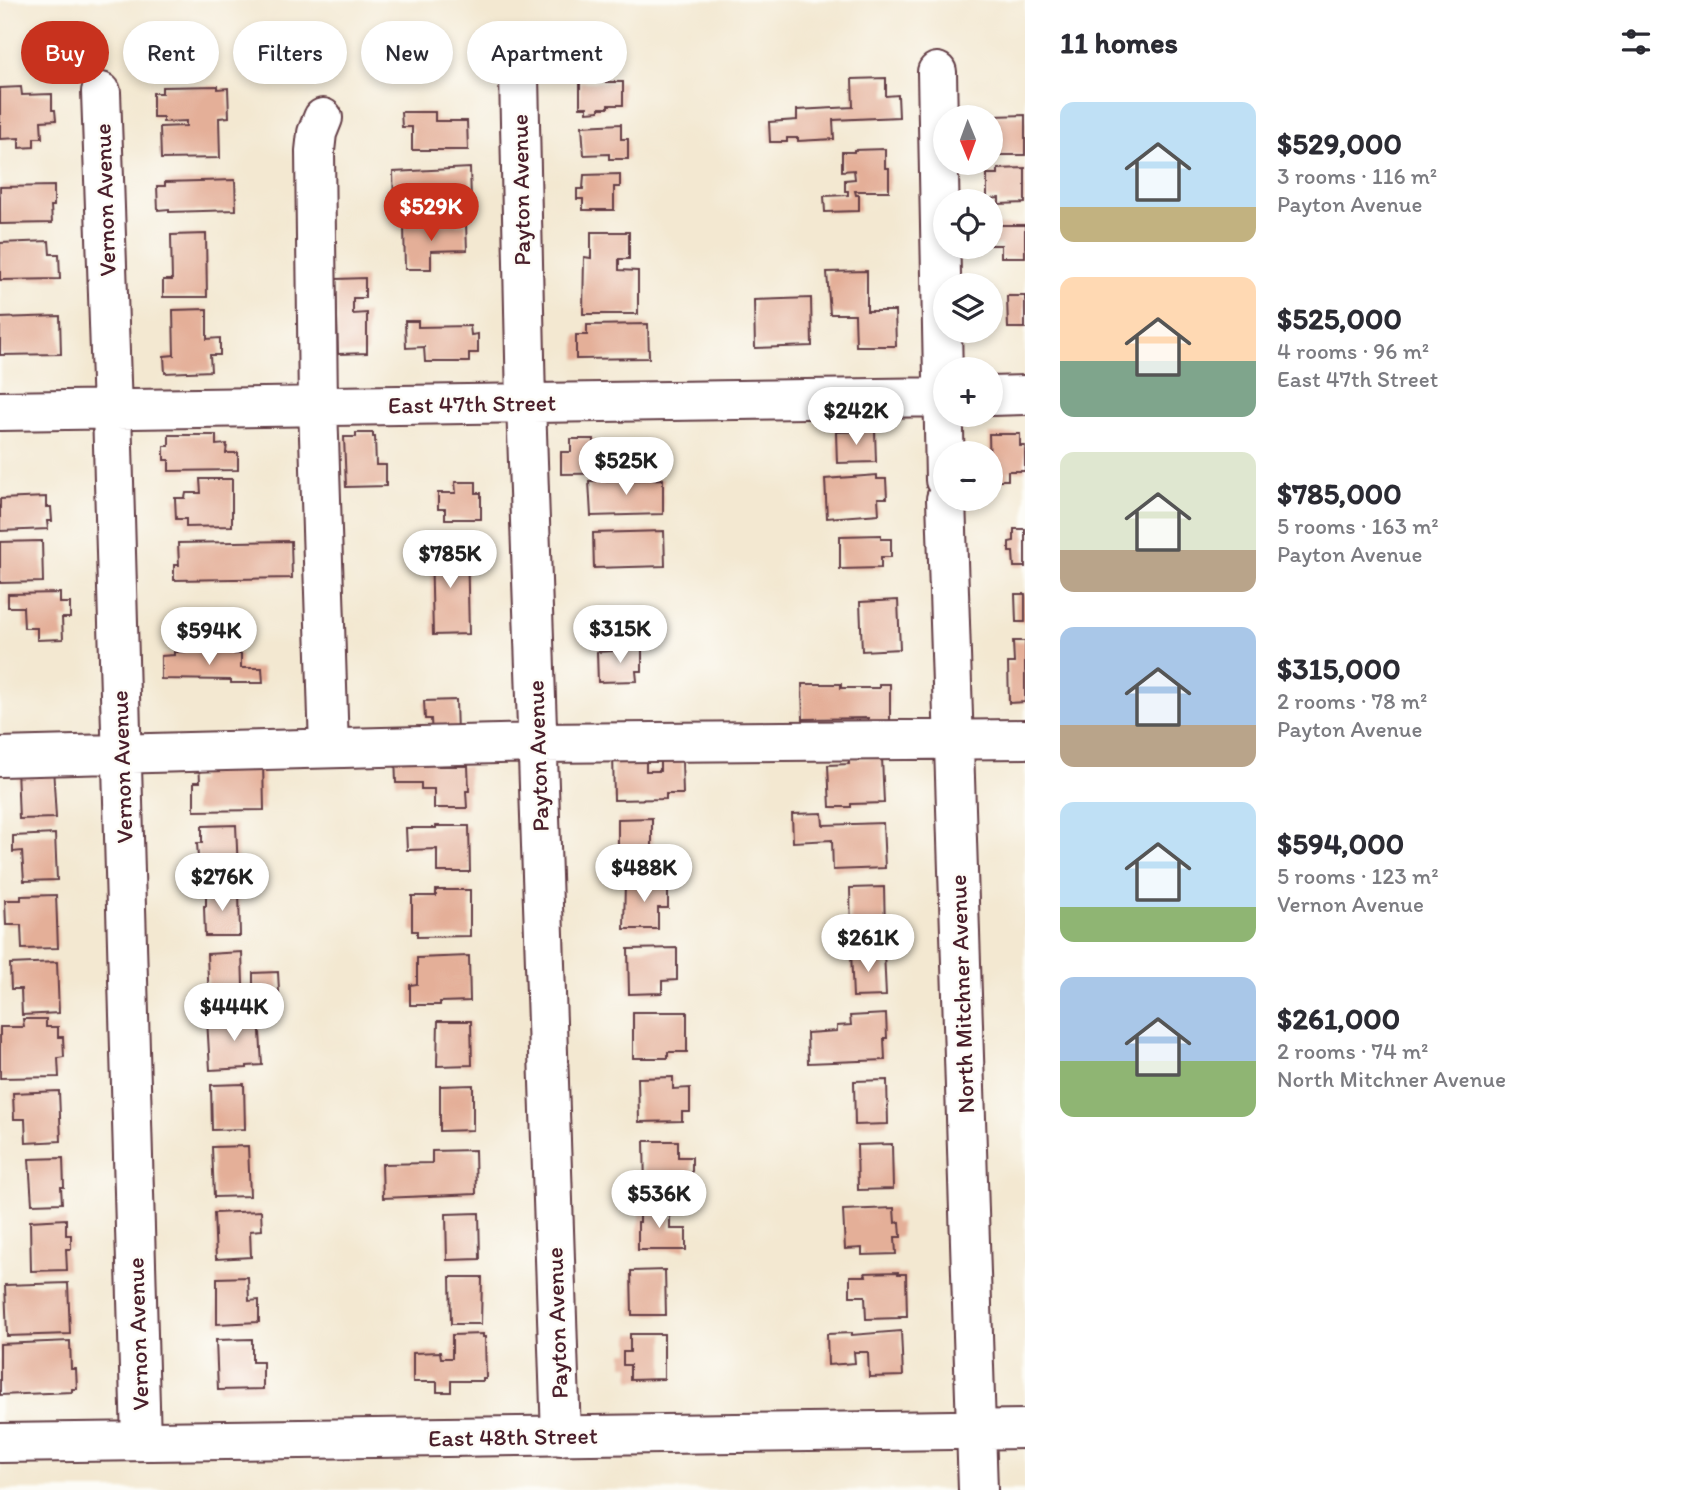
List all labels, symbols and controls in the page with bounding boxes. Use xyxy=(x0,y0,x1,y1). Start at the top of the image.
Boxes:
chip: Buy xyxy=(21,21,109,84)
chip: Rent xyxy=(123,21,219,84)
chip: Filters xyxy=(233,21,347,84)
chip: New xyxy=(361,21,453,84)
chip: Apartment xyxy=(467,21,627,84)
icon: filters xyxy=(1617,23,1655,61)
text: 11 homes xyxy=(1060,24,1178,61)
north arrow xyxy=(933,105,1003,175)
map controls xyxy=(933,105,1003,511)
street label: Payton Avenue xyxy=(505,114,536,266)
street label: Vernon Avenue xyxy=(87,123,122,277)
text: $529,000 xyxy=(1277,125,1402,162)
icon: home xyxy=(1116,130,1200,214)
text: 3 rooms · 116 m² xyxy=(1277,162,1437,190)
pin: $529K xyxy=(382,184,480,243)
button: locate xyxy=(933,189,1003,259)
text: Payton Avenue xyxy=(1277,190,1423,218)
text: $529K xyxy=(400,192,462,220)
button: layers xyxy=(933,273,1003,343)
text: $525,000 xyxy=(1277,300,1402,337)
icon: home xyxy=(1116,305,1200,389)
text: 4 rooms · 96 m² xyxy=(1277,337,1429,365)
button: + xyxy=(933,357,1003,427)
text: East 47th Street xyxy=(1277,365,1438,393)
street label: East 47th Street xyxy=(388,388,556,419)
pin: $242K xyxy=(807,388,905,447)
text: $242K xyxy=(824,396,888,424)
pin: $525K xyxy=(577,438,675,497)
button: − xyxy=(933,441,1003,511)
text: $525K xyxy=(595,446,657,474)
text: $785,000 xyxy=(1277,475,1402,512)
icon: home xyxy=(1116,480,1200,564)
text: 5 rooms · 163 m² xyxy=(1277,512,1439,540)
pin: $785K xyxy=(401,530,499,590)
text: $785K xyxy=(419,539,481,567)
text: Payton Avenue xyxy=(1277,540,1423,568)
pin: $315K xyxy=(571,606,669,665)
pin: $594K xyxy=(160,608,258,667)
text: $315K xyxy=(589,614,651,642)
text: $594K xyxy=(177,616,241,644)
text: $315,000 xyxy=(1277,650,1401,687)
icon: home xyxy=(1116,655,1200,739)
street label: Payton Avenue xyxy=(520,680,555,832)
text: 2 rooms · 78 m² xyxy=(1277,687,1427,715)
street label: Vernon Avenue xyxy=(104,690,139,844)
text: Payton Avenue xyxy=(1277,715,1423,743)
text: $594,000 xyxy=(1277,825,1404,862)
icon: home xyxy=(1116,830,1200,914)
pin: $488K xyxy=(595,844,693,904)
pin: $276K xyxy=(173,853,271,913)
text: $488K xyxy=(611,853,677,881)
text: $276K xyxy=(191,862,253,890)
text: 5 rooms · 123 m² xyxy=(1277,862,1439,890)
street label: North Mitchner Avenue xyxy=(943,874,980,1114)
text: Vernon Avenue xyxy=(1277,890,1424,918)
pin: $261K xyxy=(819,914,917,974)
text: $261K xyxy=(837,923,899,951)
pin: $444K xyxy=(185,984,283,1043)
text: $444K xyxy=(200,992,268,1020)
text: $261,000 xyxy=(1277,1000,1400,1037)
icon: home xyxy=(1116,1005,1200,1089)
text: 2 rooms · 74 m² xyxy=(1277,1037,1429,1065)
text: North Mitchner Avenue xyxy=(1277,1065,1506,1093)
pin: $536K xyxy=(610,1170,708,1230)
text: $536K xyxy=(627,1179,691,1207)
street label: Payton Avenue xyxy=(539,1247,574,1399)
street label: Vernon Avenue xyxy=(120,1257,155,1411)
street label: East 48th Street xyxy=(428,1421,598,1452)

